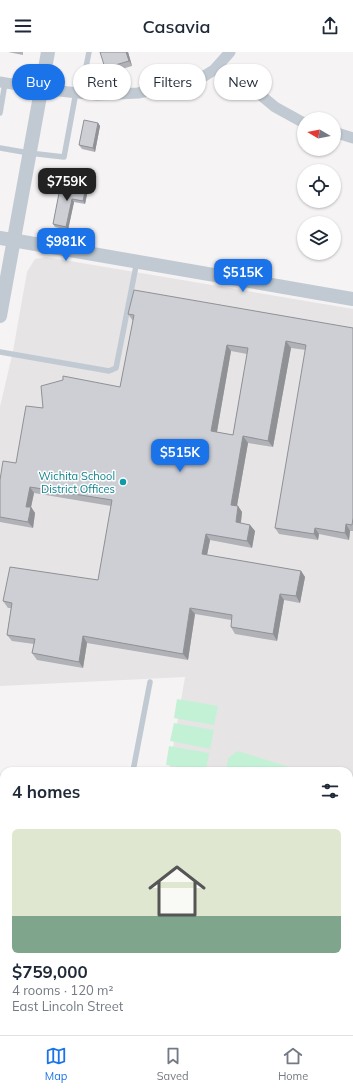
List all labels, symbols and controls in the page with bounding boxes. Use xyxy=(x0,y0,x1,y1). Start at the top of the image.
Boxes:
icon: menu xyxy=(12,15,34,37)
text: Casavia xyxy=(143,15,210,38)
icon: share xyxy=(319,15,341,37)
chip: Buy xyxy=(12,64,65,100)
chip: Rent xyxy=(73,64,131,100)
chip: Filters xyxy=(139,64,206,100)
chip: New xyxy=(214,64,272,100)
north arrow xyxy=(297,112,341,156)
map controls xyxy=(297,112,341,260)
button: locate xyxy=(297,164,341,208)
pin: $759K xyxy=(39,168,95,202)
text: $759K xyxy=(47,173,87,189)
button: layers xyxy=(297,216,341,260)
pin: $981K xyxy=(38,228,94,262)
text: $981K xyxy=(46,233,86,249)
pin: $515K xyxy=(215,259,271,293)
text: $515K xyxy=(223,264,263,280)
pin: $515K xyxy=(152,439,208,473)
text: $515K xyxy=(160,444,200,460)
place label: Wichita School District Offices xyxy=(38,469,115,496)
marker: Wichita School District Offices xyxy=(118,477,128,487)
icon: filters xyxy=(319,780,341,802)
text: 4 homes xyxy=(12,781,80,802)
icon: home xyxy=(141,855,213,927)
text: $759,000 xyxy=(12,961,88,982)
text: 4 rooms · 120 m² xyxy=(12,982,113,998)
text: East Lincoln Street xyxy=(12,998,123,1014)
tab: Map xyxy=(45,1045,67,1083)
tab: Saved xyxy=(157,1045,189,1083)
tab: Home xyxy=(278,1045,308,1083)

